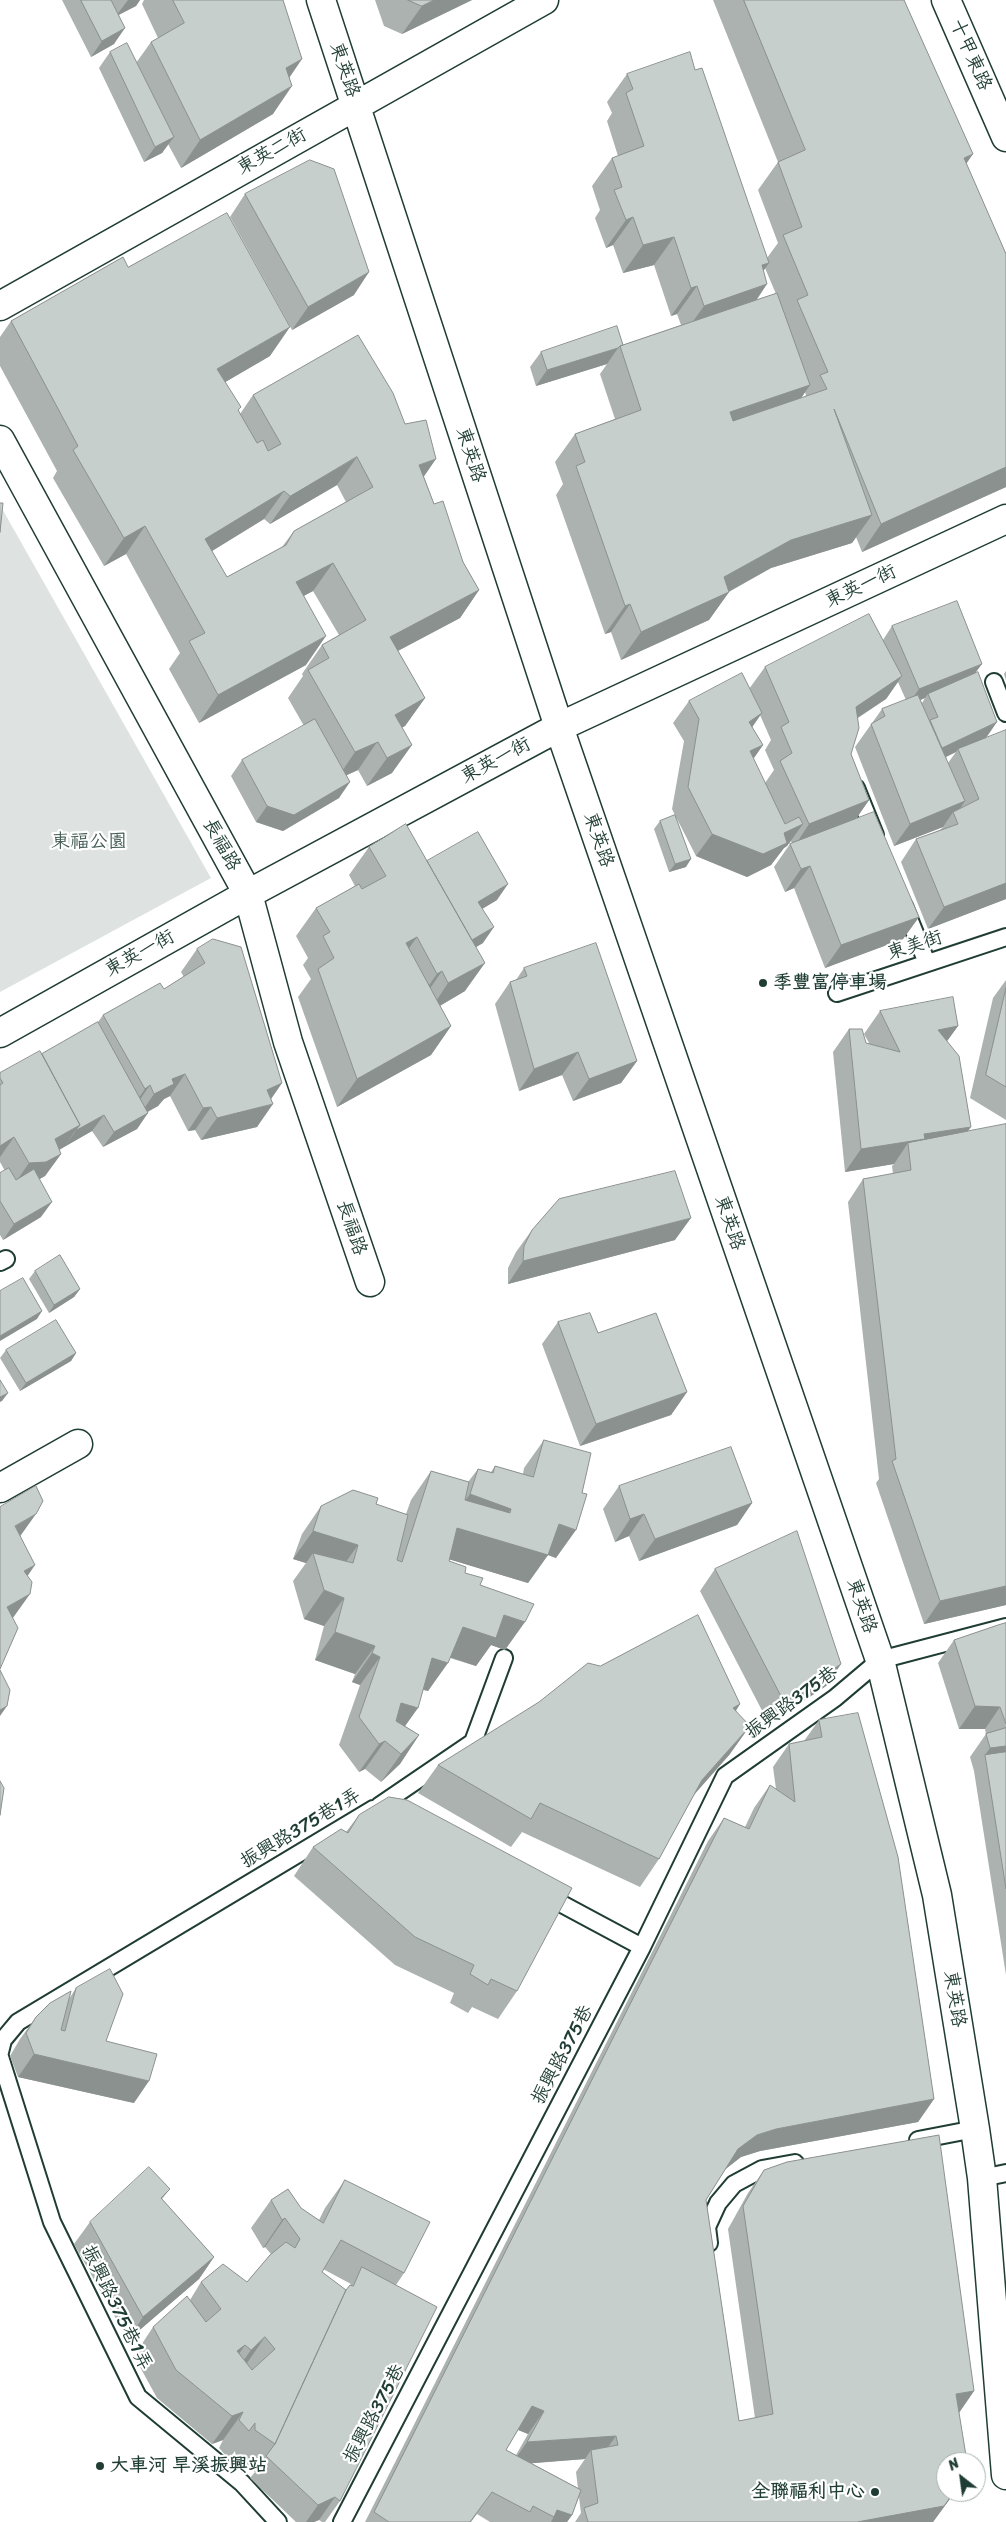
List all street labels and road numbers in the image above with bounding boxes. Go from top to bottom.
street label: 十甲東路 [944,16,996,94]
street label: 東英路 [324,39,364,101]
street label: 東英二街 [233,124,311,180]
street label: 東英路 [450,424,490,486]
street label: 東英一街 [822,561,900,613]
street label: 東英一街 [457,733,535,789]
street label: 東英路 [578,809,618,871]
street label: 長福路 [197,815,245,875]
street label: 東英一街 [101,926,179,982]
street label: 東美街 [884,926,946,966]
street label: 東英路 [709,1192,749,1254]
street label: 長福路 [331,1197,371,1259]
street label: 東英路 [841,1575,881,1637]
street label: 振興路375巷 [741,1662,843,1744]
street label: 振興路375巷1弄 [237,1784,365,1874]
street label: 東英路 [938,1969,970,2029]
street label: 振興路375巷 [527,2002,599,2108]
street label: 振興路375巷1弄 [76,2242,156,2374]
street label: 振興路375巷 [339,2361,411,2467]

